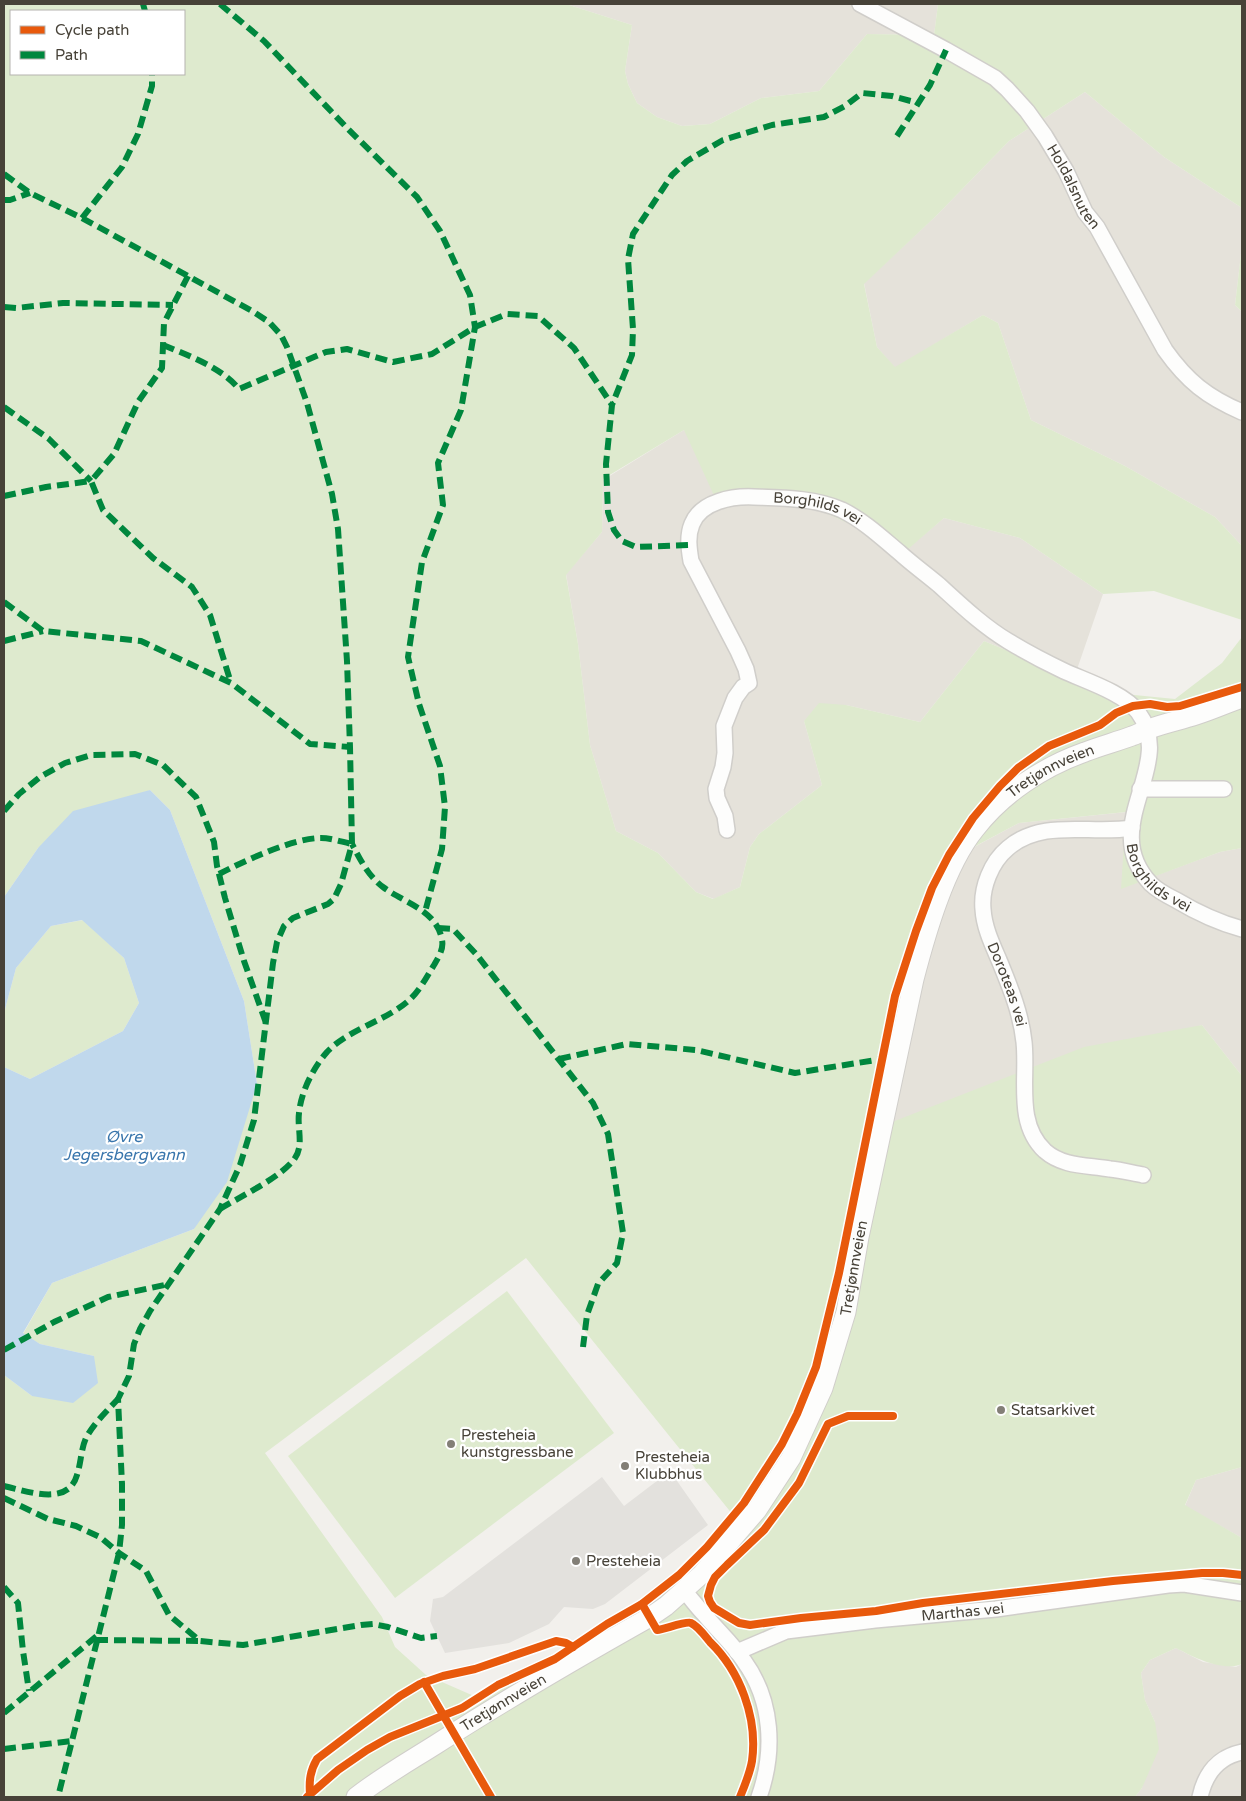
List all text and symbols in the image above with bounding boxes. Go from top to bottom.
legend [10,10,185,75]
text: Cycle path [55,21,129,39]
text: Path [55,46,88,64]
street label: Holdalsnuten [1043,141,1104,233]
street label: Borghilds vei [773,489,865,528]
street label: Tretjønnveien [1003,740,1097,802]
street label: Borghilds vei [1123,842,1194,916]
street label: Doroteas vei [983,940,1030,1028]
water label: Øvre Jegersbergvann [63,1127,186,1165]
street label: Tretjønnveien [836,1219,871,1317]
place label: Statsarkivet [1011,1401,1095,1419]
marker: Statsarkivet [995,1404,1007,1416]
place label: Presteheia kunstgressbane [461,1426,574,1461]
marker: Presteheia kunstgressbane [445,1438,457,1450]
place label: Presteheia Klubbhus [635,1448,710,1483]
marker: Presteheia Klubbhus [619,1460,631,1472]
place label: Presteheia [586,1552,661,1570]
marker: Presteheia [570,1555,582,1567]
street label: Marthas vei [920,1599,1005,1625]
street label: Tretjønnveien [457,1670,549,1736]

